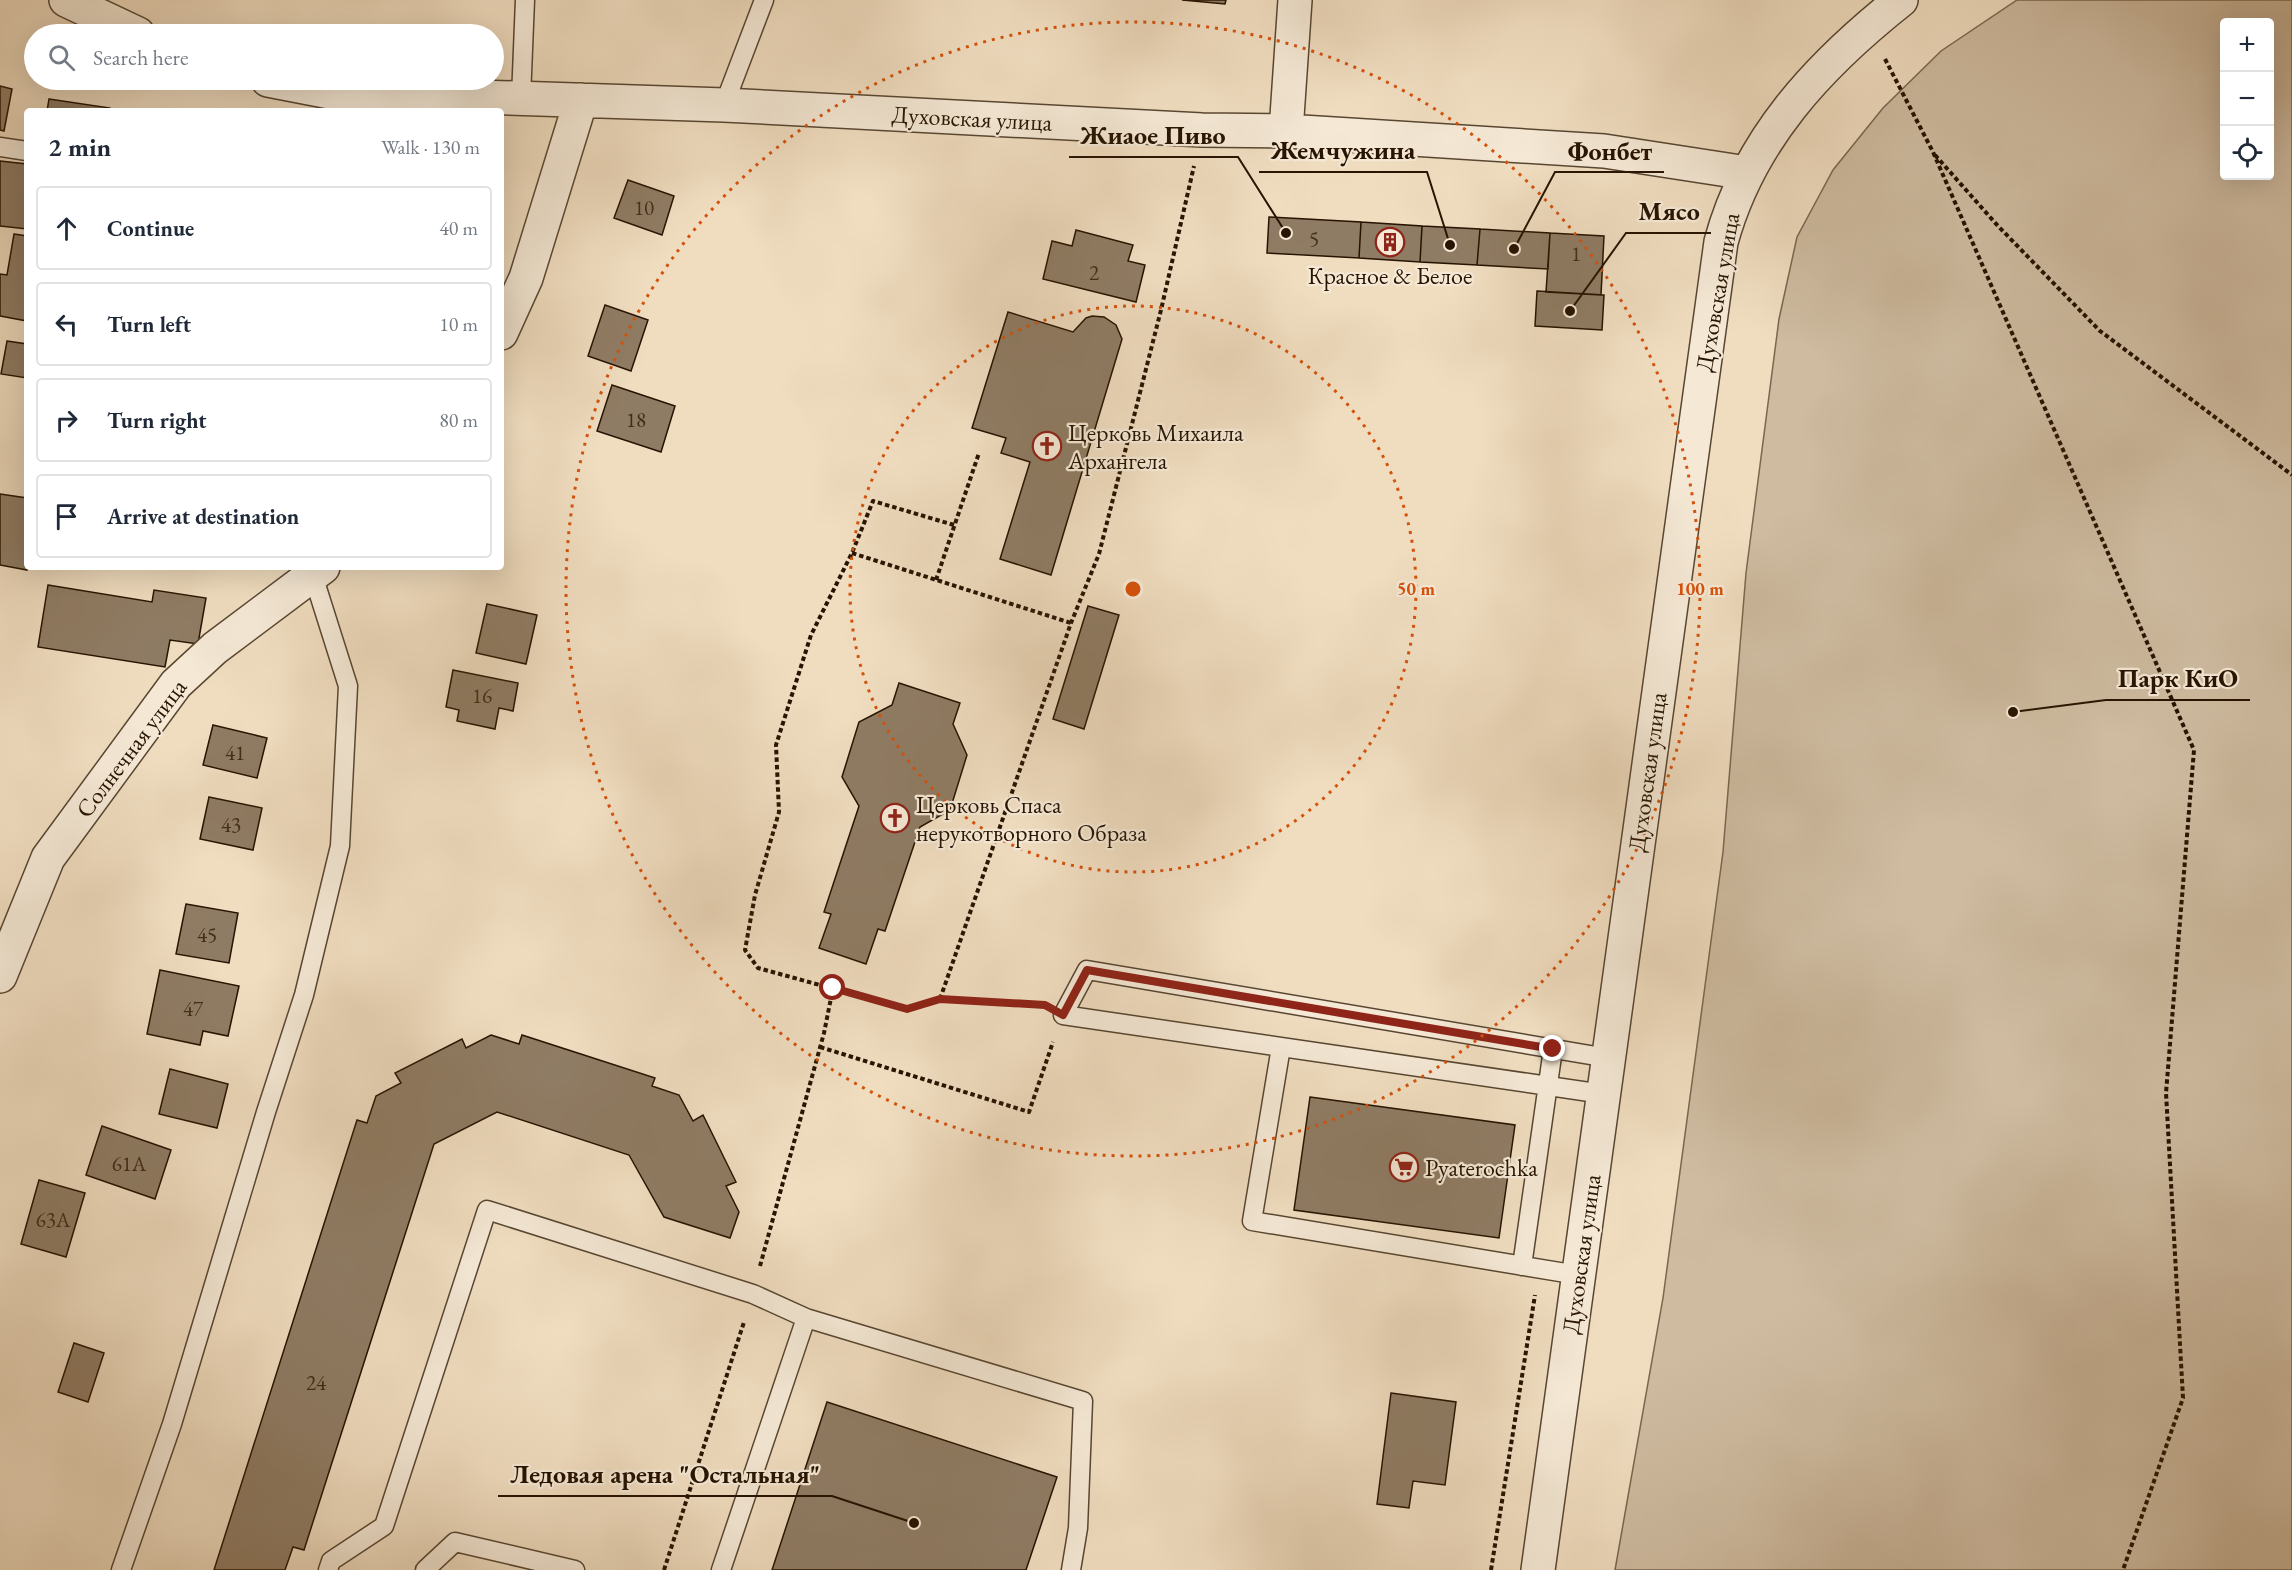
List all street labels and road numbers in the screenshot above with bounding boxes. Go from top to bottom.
street label: Духовская улица [891,98,1054,138]
street label: Духовская улица [1688,210,1746,374]
street label: Солнечная улица [69,672,194,824]
street label: Духовская улица [1620,690,1674,854]
street label: Духовская улица [1554,1172,1608,1336]

